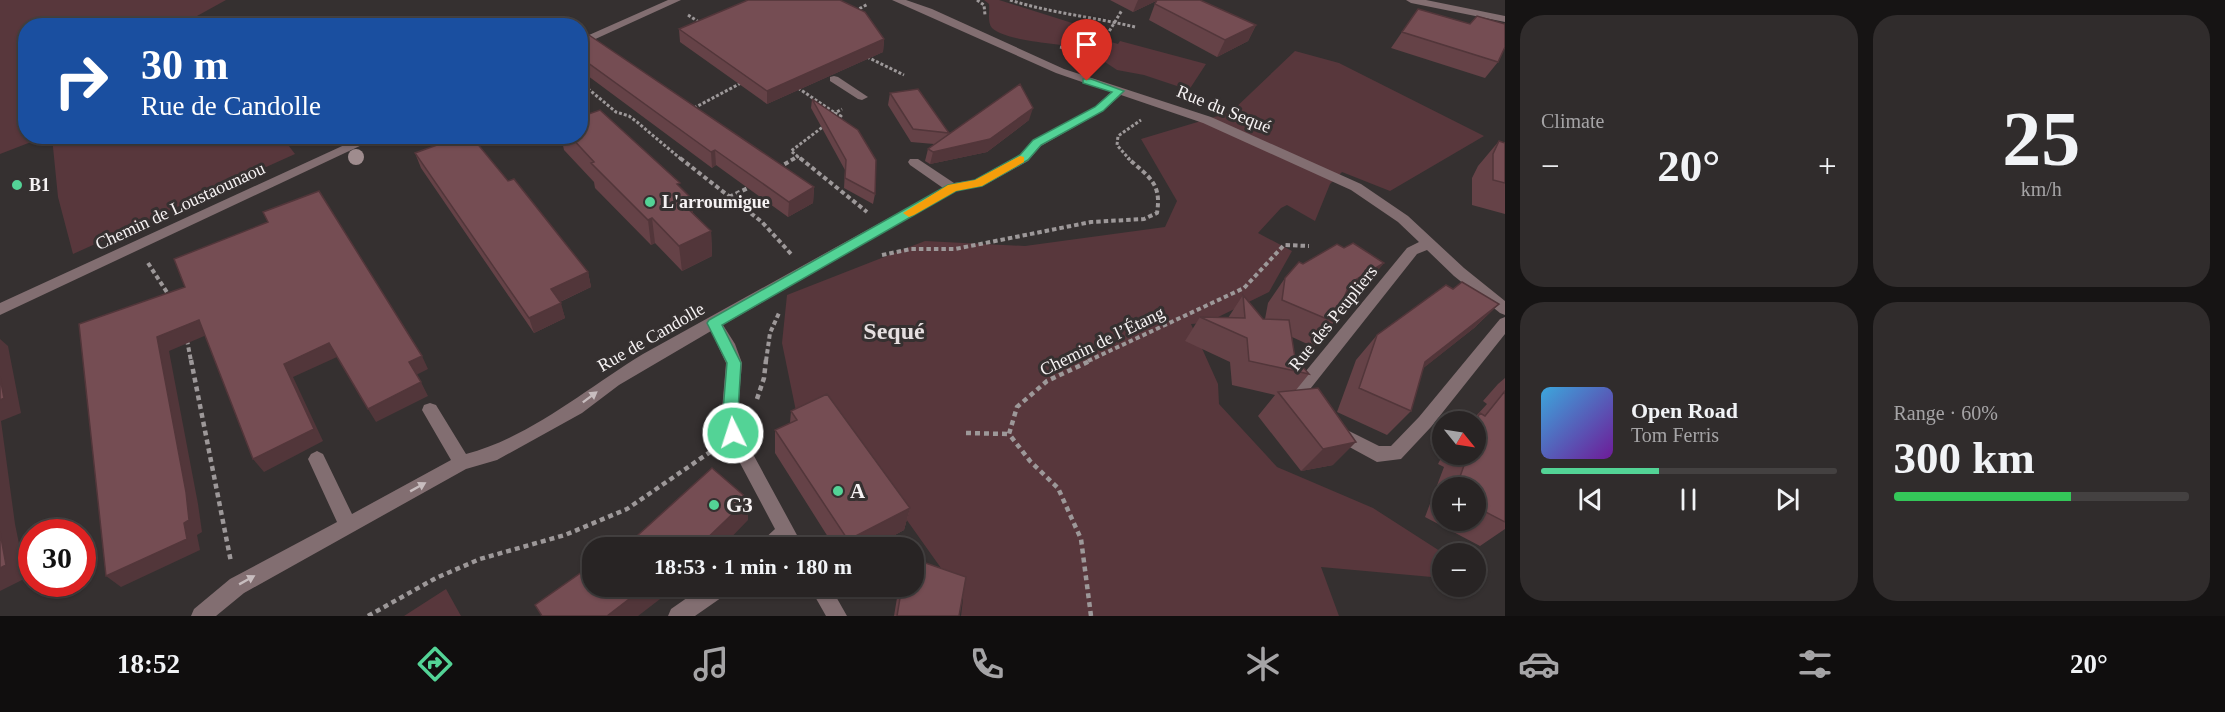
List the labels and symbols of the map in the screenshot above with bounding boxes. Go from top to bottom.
pin [1061,19,1112,81]
street label: Rue du Sequé [1174,81,1274,137]
street label: Chemin de Loustaounaou [92,158,268,254]
place label: B1 [29,175,50,195]
marker: B1 [10,178,24,192]
place label: L'arroumigue [662,192,770,212]
marker: L'arroumigue [643,195,657,209]
street label: Rue des Peupliers [1285,262,1381,374]
street label: Rue de Candolle [594,298,708,376]
street label: Chemin de l’Étang [1036,301,1167,380]
district label: Sequé [863,318,925,344]
one-way arrow [583,391,598,403]
position arrow [701,401,765,465]
north arrow [1432,411,1486,465]
place label: A [850,479,866,503]
one-way arrow [410,482,427,492]
marker: A [831,484,845,498]
place label: G3 [726,493,753,517]
marker: G3 [707,498,721,512]
speed limit sign: 30 [18,519,96,597]
one-way arrow [239,576,256,586]

